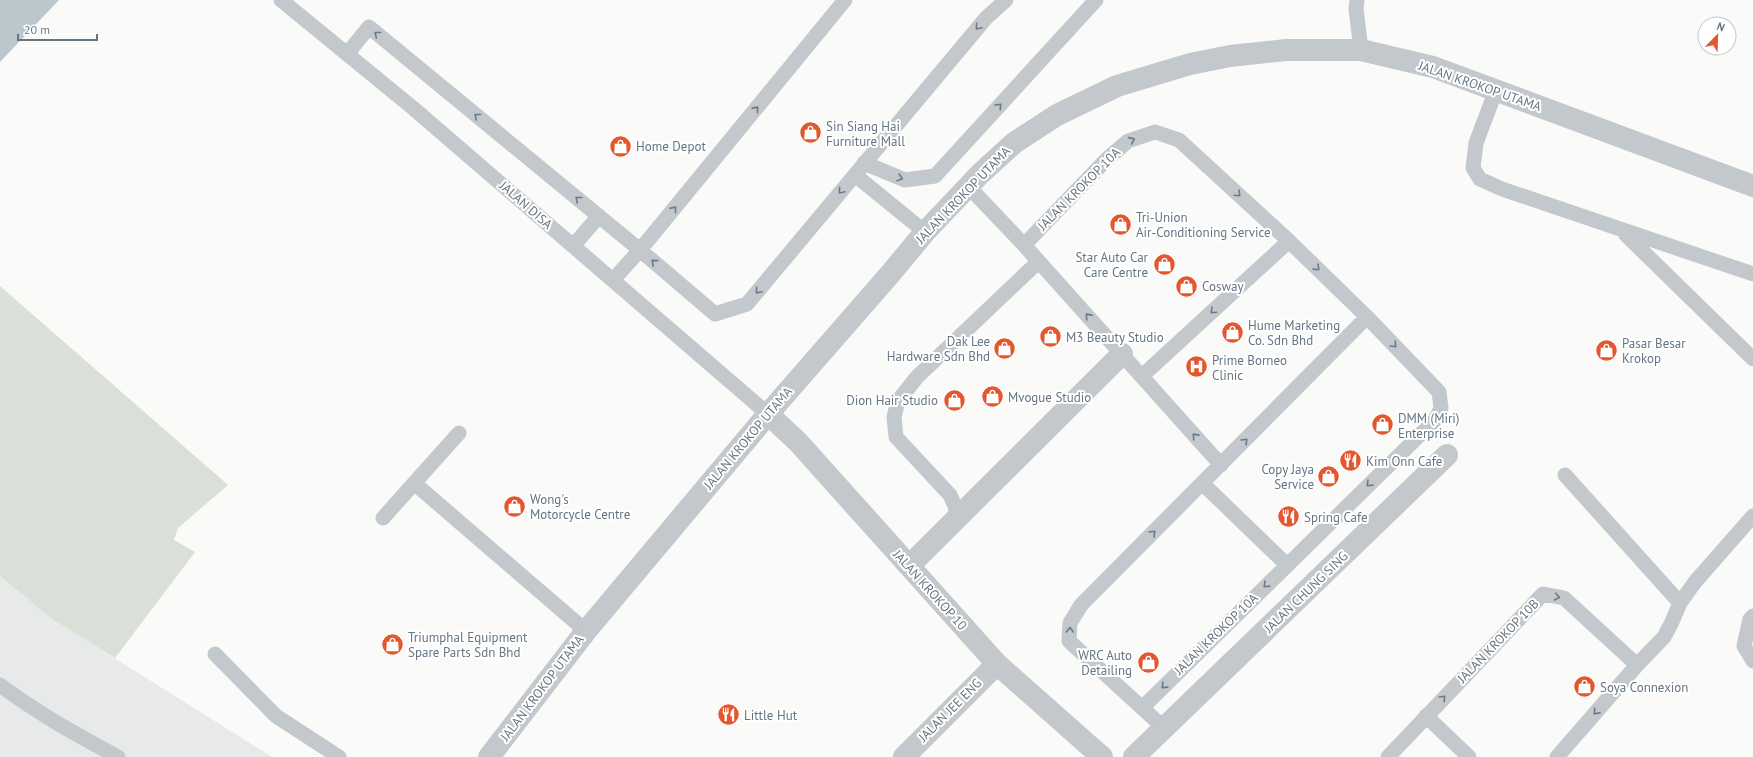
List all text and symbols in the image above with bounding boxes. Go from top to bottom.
scale bar [18,16,97,42]
north arrow [1697,16,1737,56]
text: N [1715,19,1727,35]
text: 20 m [24,22,50,37]
one-way arrow [976,23,983,30]
one-way arrow [374,31,382,38]
street label: JALAN KROKOP UTAMA [1415,57,1544,115]
one-way arrow [994,103,1001,110]
one-way arrow [751,106,758,113]
one-way arrow [475,114,482,121]
place label: Sin Siang Hai Furniture Mall [826,118,905,150]
shop icon: Sin Siang Hai Furniture Mall [798,120,824,146]
shop icon: Home Depot [607,133,633,159]
one-way arrow [1128,137,1135,145]
place label: Home Depot [636,138,706,155]
street label: JALAN KROKOP UTAMA [911,143,1014,248]
street label: JALAN KROKOP 10A [1033,144,1124,235]
one-way arrow [897,173,904,182]
street label: JALAN DISA [495,177,556,233]
one-way arrow [839,187,846,194]
one-way arrow [1233,189,1241,197]
one-way arrow [575,196,582,203]
one-way arrow [669,207,676,214]
place label: Tri-Union Air-Conditioning Service [1136,209,1271,241]
shop icon: Tri-Union Air-Conditioning Service [1108,211,1134,237]
place label: Star Auto Car Care Centre [1075,249,1149,281]
shop icon: Star Auto Car Care Centre [1151,251,1177,277]
one-way arrow [651,260,659,267]
one-way arrow [1312,263,1320,271]
shop icon: Cosway [1174,273,1200,299]
place label: Cosway [1202,278,1243,295]
one-way arrow [755,287,762,294]
one-way arrow [1210,306,1218,313]
one-way arrow [1085,313,1092,321]
place label: Hume Marketing Co. Sdn Bhd [1248,317,1340,349]
shop icon: Hume Marketing Co. Sdn Bhd [1219,319,1245,345]
shop icon: M3 Beauty Studio [1038,324,1064,350]
place label: M3 Beauty Studio [1066,329,1164,346]
place label: Dak Lee Hardware Sdn Bhd [887,333,990,365]
shop icon: Dak Lee Hardware Sdn Bhd [992,335,1018,361]
place label: Pasar Besar Krokop [1622,335,1686,367]
shop icon: Pasar Besar Krokop [1593,337,1619,363]
one-way arrow [1390,340,1397,348]
place label: Prime Borneo Clinic [1212,352,1287,384]
hospital icon: Prime Borneo Clinic [1184,354,1210,380]
street label: JALAN KROKOP UTAMA [699,383,796,494]
shop icon: Mvogue Studio [979,384,1005,410]
shop icon: Dion Hair Studio [941,387,967,413]
place label: Mvogue Studio [1008,389,1091,406]
place label: Dion Hair Studio [846,392,938,409]
place label: DMM (Miri) Enterprise [1398,410,1460,442]
shop icon: DMM (Miri) Enterprise [1370,412,1396,438]
one-way arrow [1192,433,1199,441]
one-way arrow [1240,438,1248,446]
restaurant icon: Kim Onn Cafe [1337,448,1363,474]
place label: Kim Onn Cafe [1366,453,1442,470]
place label: Copy Jaya Service [1261,461,1314,493]
shop icon: Copy Jaya Service [1316,463,1342,489]
one-way arrow [1366,479,1374,487]
place label: Wong's Motorcycle Centre [530,491,630,523]
shop icon: Wong's Motorcycle Centre [502,493,528,519]
restaurant icon: Spring Cafe [1275,504,1301,530]
place label: Spring Cafe [1304,509,1368,526]
one-way arrow [1148,530,1156,538]
street label: JALAN KROKOP 10 [889,545,971,634]
street label: JALAN CHUNG SING [1260,548,1352,637]
one-way arrow [1263,580,1271,588]
street label: JALAN KROKOP 10A [1170,589,1262,679]
one-way arrow [1553,592,1560,600]
street label: JALAN KROKOP 10B [1453,595,1542,687]
one-way arrow [1066,627,1074,633]
place label: Triumphal Equipment Spare Parts Sdn Bhd [408,629,528,661]
shop icon: Triumphal Equipment Spare Parts Sdn Bhd [380,631,406,657]
street label: JALAN KROKOP UTAMA [496,631,588,745]
place label: WRC Auto Detailing [1078,647,1132,679]
shop icon: WRC Auto Detailing [1135,649,1161,675]
shop icon: Soya Connexion [1571,674,1597,700]
street label: JALAN JEE ENG [914,675,985,746]
place label: Soya Connexion [1600,679,1688,696]
one-way arrow [1161,681,1169,689]
one-way arrow [1438,695,1446,703]
restaurant icon: Little Hut [716,702,742,728]
place label: Little Hut [744,707,798,724]
one-way arrow [1594,707,1601,714]

